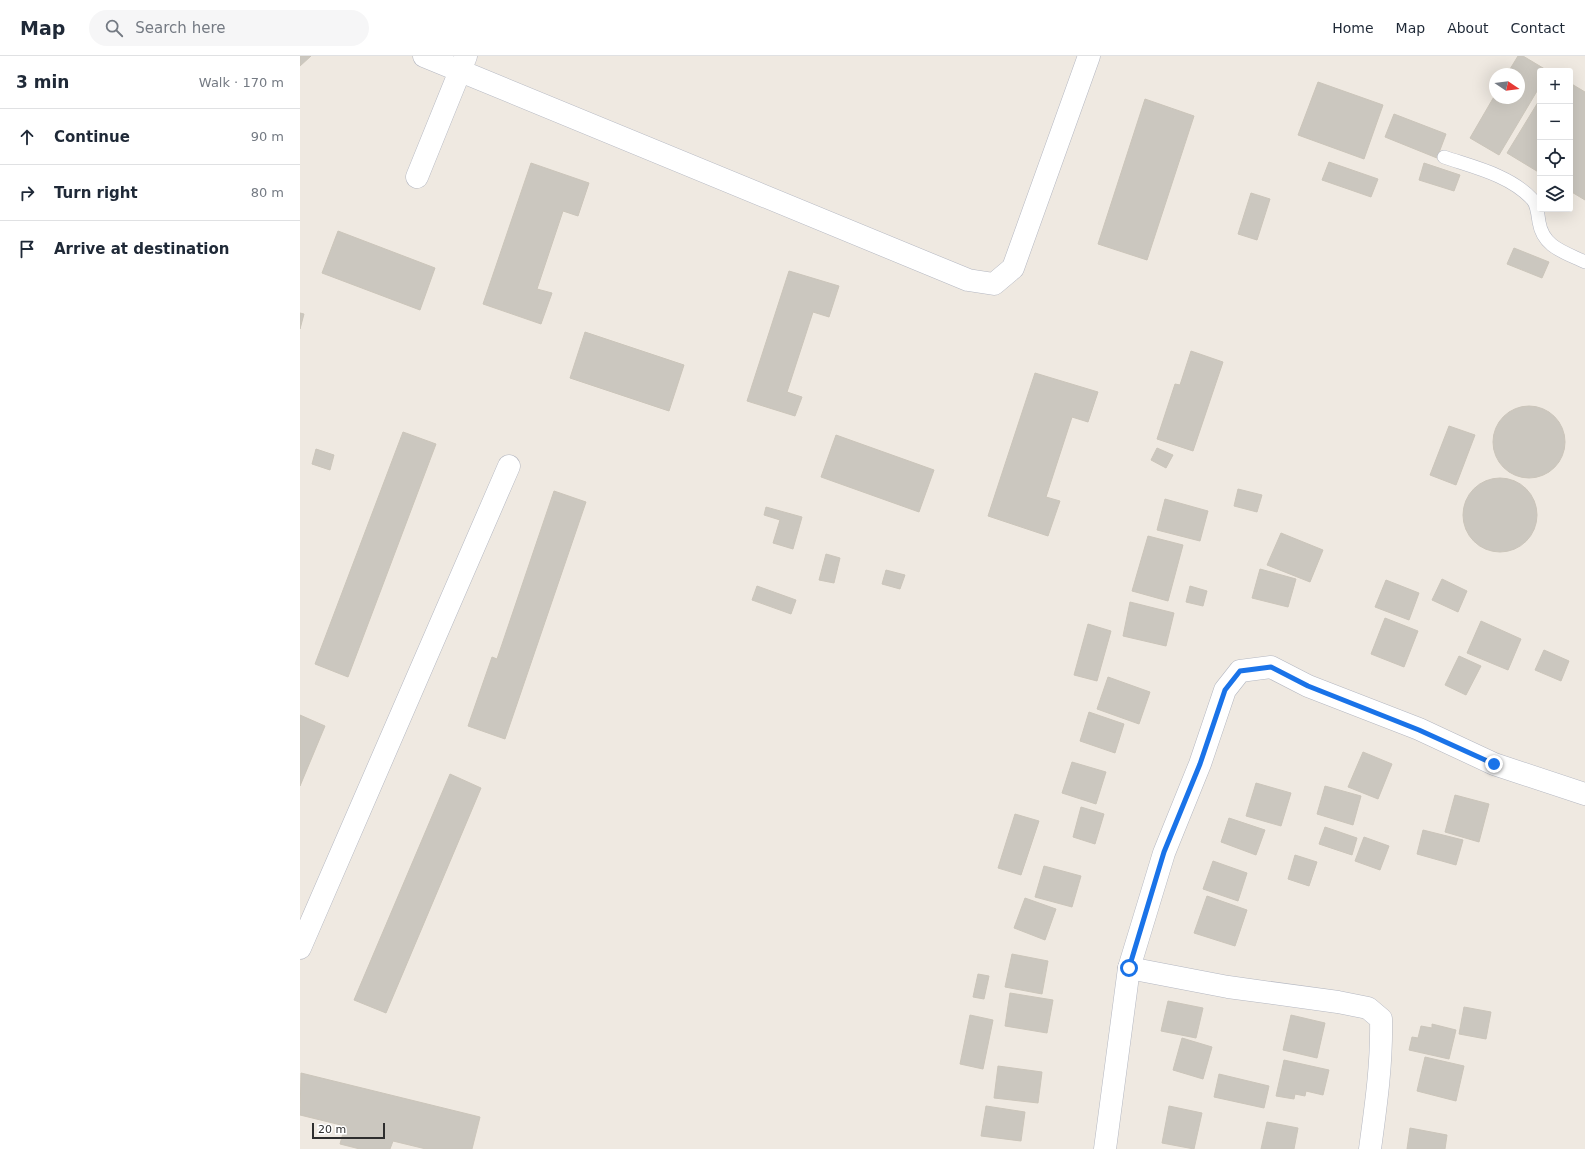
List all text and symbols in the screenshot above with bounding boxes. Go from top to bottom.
search box [89,10,369,46]
text: Map [20,17,65,39]
icon: search [103,17,125,39]
text: Search here [135,19,225,37]
text: Home [1332,20,1374,36]
text: Map [1396,20,1425,36]
text: About [1447,20,1489,36]
text: Contact [1511,20,1565,36]
north arrow [1489,68,1525,104]
map controls [1537,68,1573,212]
button: + [1537,68,1573,104]
text: 3 min [16,72,69,92]
text: Walk · 170 m [199,75,284,90]
button: − [1537,104,1573,140]
icon: ahead [16,126,38,148]
text: Continue [54,128,130,146]
text: 90 m [251,129,284,144]
button: locate [1537,140,1573,176]
button: layers [1537,176,1573,212]
icon: right [16,182,38,204]
text: Turn right [54,184,138,202]
text: 80 m [251,185,284,200]
icon: arrive [16,238,38,260]
text: Arrive at destination [54,240,229,258]
route end [1485,755,1503,773]
route start [1120,959,1138,977]
scale bar [312,1121,385,1140]
text: 20 m [318,1123,346,1136]

